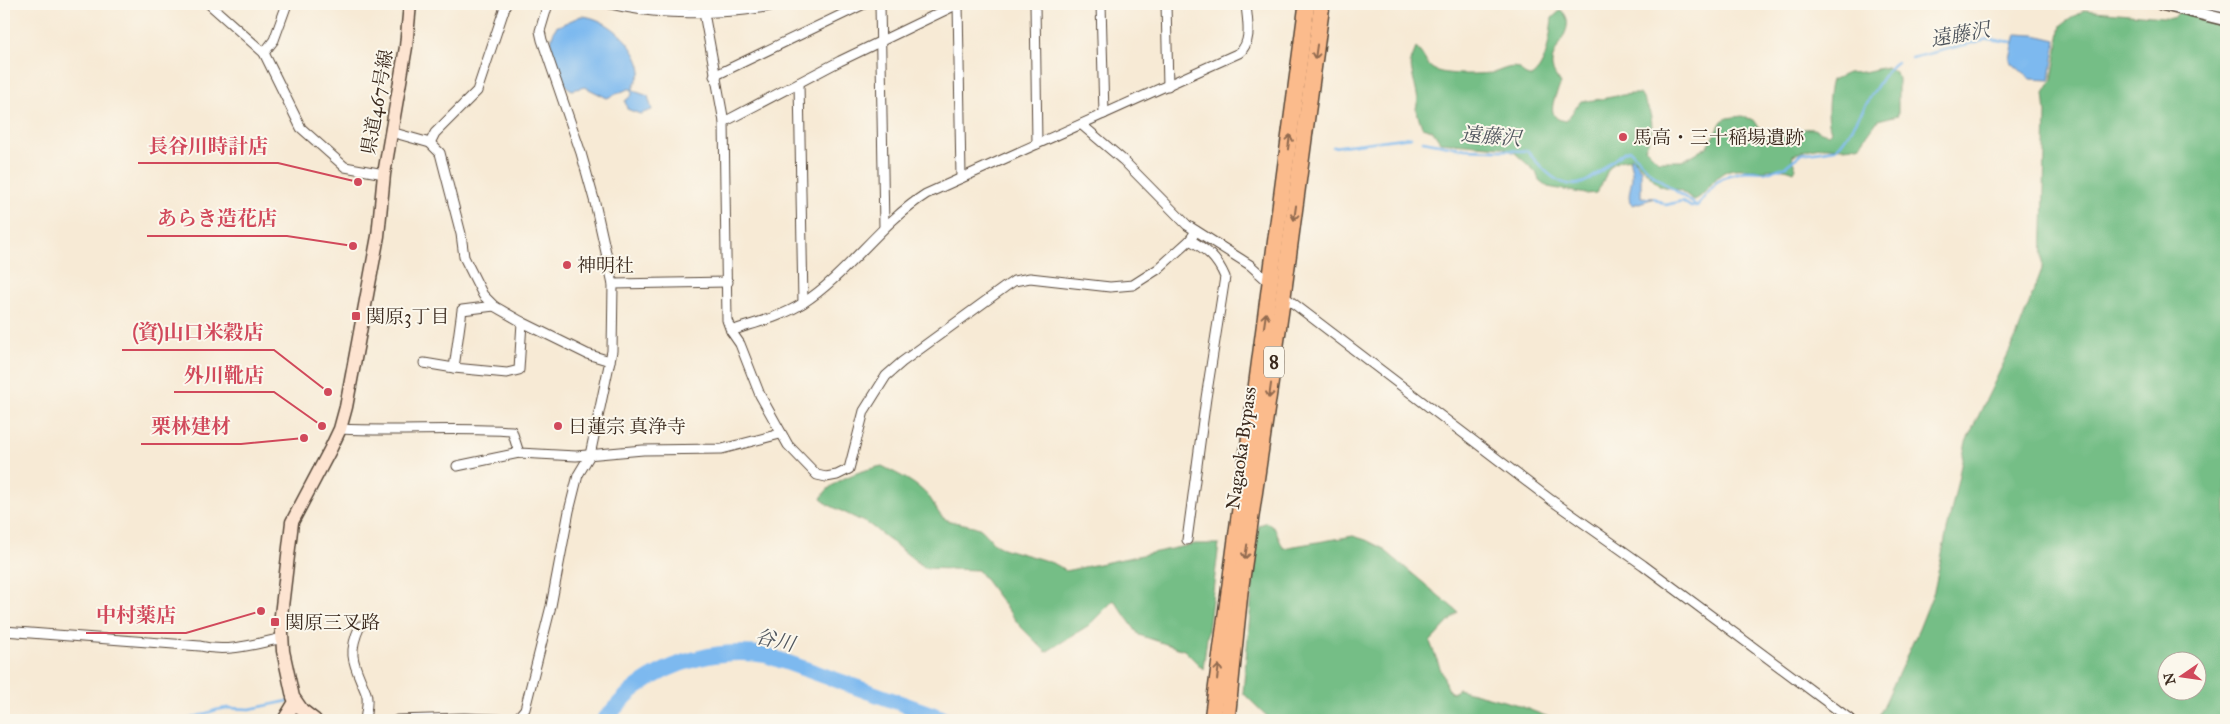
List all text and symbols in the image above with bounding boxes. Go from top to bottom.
water label: 遠藤沢 [1928,16,1995,51]
one-way arrow [1311,44,1321,60]
street label: 県道467号線 [356,48,398,156]
water label: 遠藤沢 [1460,121,1525,151]
place label: 馬高・三十稲場遺跡 [1633,126,1804,149]
callout: 長谷川時計店 [138,128,278,163]
marker: 馬高・三十稲場遺跡 [1617,131,1629,143]
text: 長谷川時計店 [148,134,268,158]
one-way arrow [1284,134,1294,150]
callout: あらき造花店 [147,201,287,236]
one-way arrow [1289,205,1299,221]
text: あらき造花店 [157,206,277,230]
place label: 神明社 [577,254,634,277]
marker: 神明社 [561,259,573,271]
place label: 関原3丁目 [366,305,450,328]
marker: 関原3丁目 [350,310,362,322]
one-way arrow [1260,312,1270,328]
callout: (資)山口米穀店 [122,315,274,350]
text: (資)山口米穀店 [132,320,264,345]
road number: 8 [1264,347,1284,378]
callout: 外川靴店 [174,357,274,392]
text: 外川靴店 [184,363,264,387]
one-way arrow [1264,383,1274,399]
street label: Nagaoka Bypass [1221,385,1262,511]
callout: 栗林建材 [141,409,241,444]
text: 栗林建材 [151,414,231,438]
place label: 日蓮宗 真浄寺 [568,415,686,438]
marker: 日蓮宗 真浄寺 [552,420,564,432]
one-way arrow [1241,544,1251,560]
callout: 中村薬店 [86,598,186,633]
text: 中村薬店 [96,603,176,627]
place label: 関原三叉路 [285,611,380,634]
marker: 関原三叉路 [269,616,281,628]
water label: 谷川 [753,624,799,657]
north arrow [2158,652,2208,702]
one-way arrow [1213,664,1223,680]
text: N [2160,671,2179,687]

